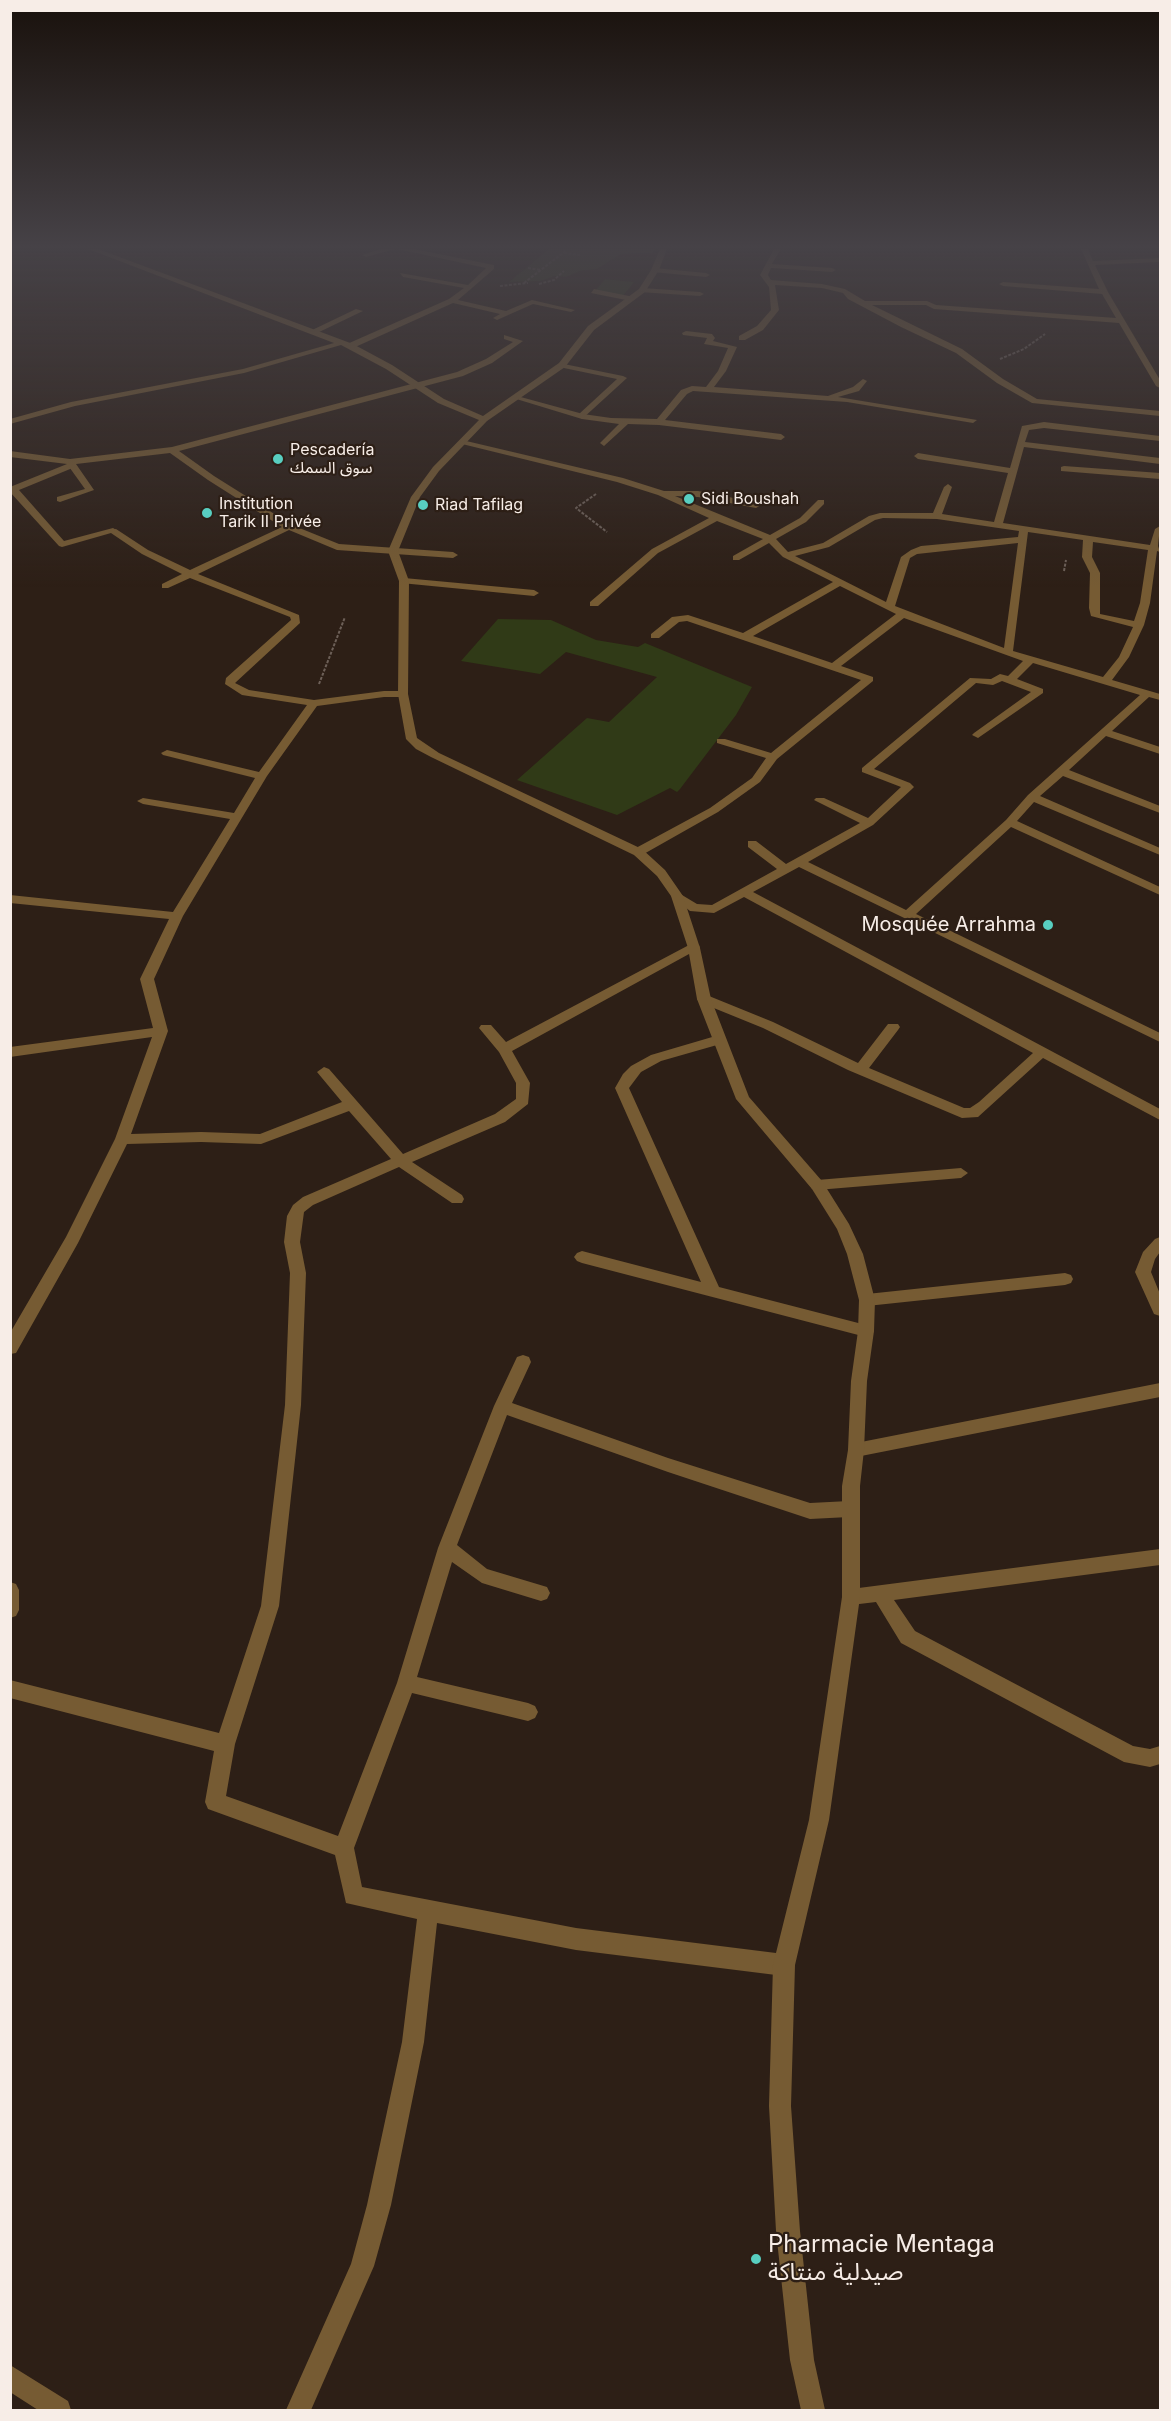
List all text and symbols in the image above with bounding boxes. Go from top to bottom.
place label: Pescadería سوق السمك [290,440,374,478]
marker: Pescadería سوق السمك [271,452,285,466]
place label: Sidi Boushah [701,489,799,509]
marker: Sidi Boushah [682,492,696,506]
place label: Institution Tarik II Privée [219,494,321,532]
place label: Riad Tafilag [435,495,523,515]
marker: Riad Tafilag [416,498,430,512]
marker: Institution Tarik II Privée [200,506,214,520]
place label: Mosquée Arrahma [861,913,1036,937]
marker: Mosquée Arrahma [1041,918,1055,932]
place label: Pharmacie Mentaga صيدلية منتاكة [768,2231,995,2287]
marker: Pharmacie Mentaga صيدلية منتاكة [749,2252,763,2266]

